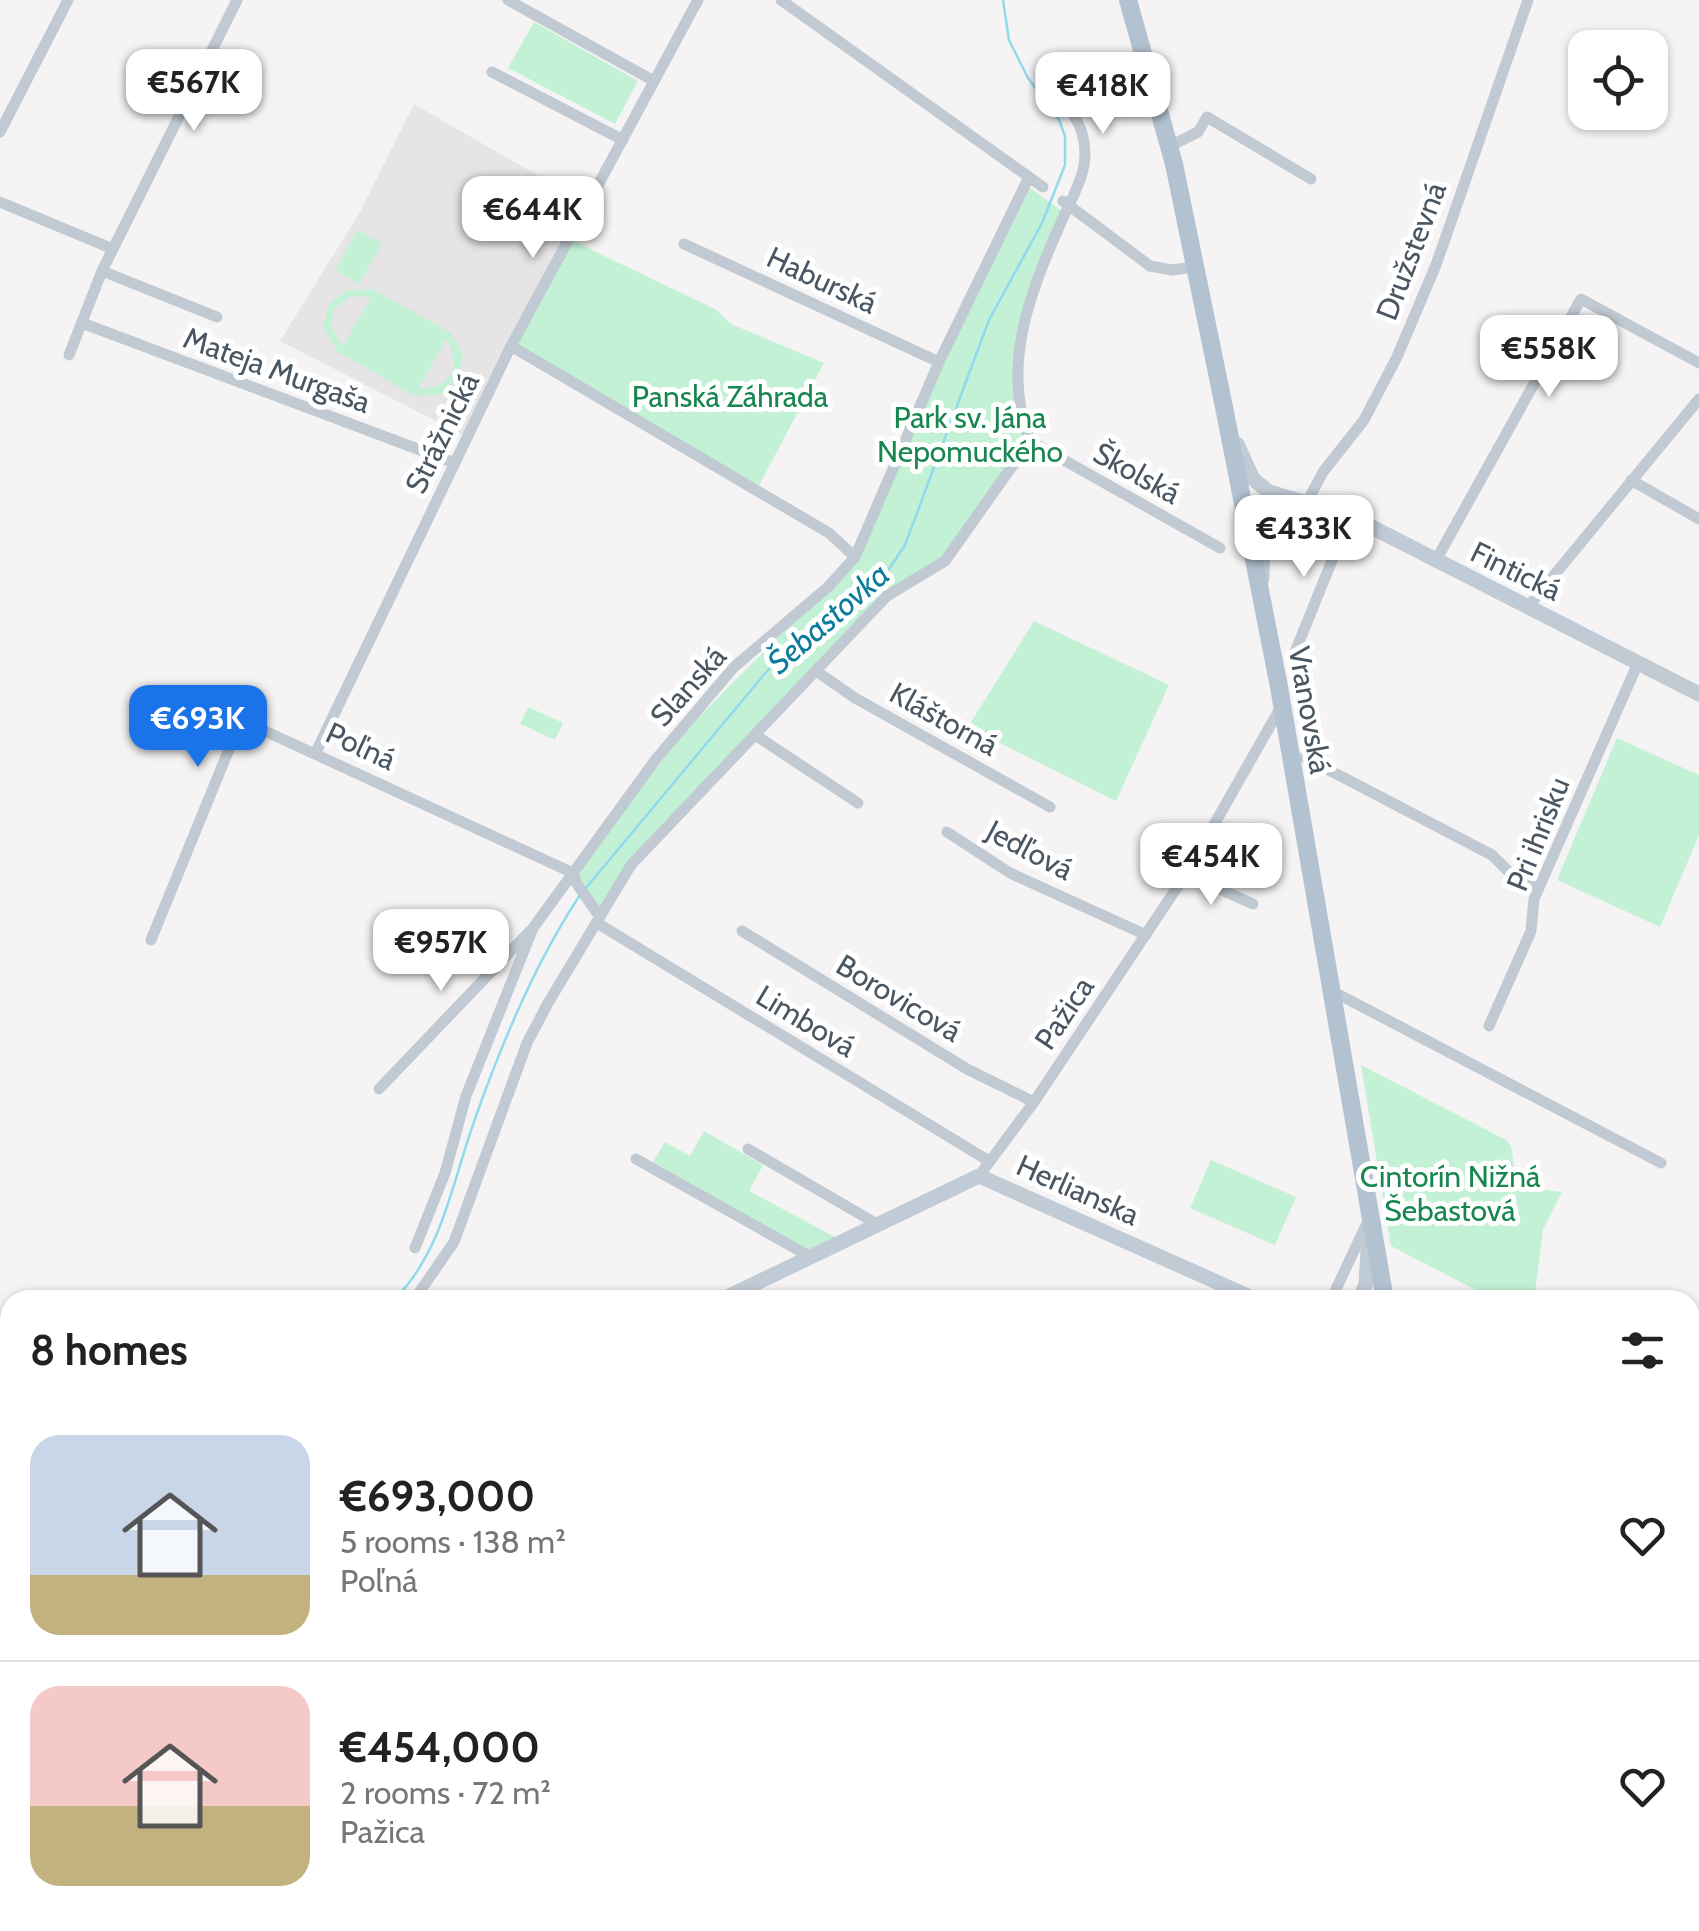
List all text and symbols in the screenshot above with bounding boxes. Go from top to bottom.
map controls [1568,30,1668,130]
button: locate [1568,30,1668,130]
pin: €567K [124,49,264,134]
pin: €418K [1033,52,1173,137]
text: €567K [148,62,240,101]
text: €418K [1057,65,1149,104]
pin: €644K [463,176,603,261]
street label: Družstevná [1368,176,1454,325]
text: €644K [484,189,582,228]
street label: Haburská [761,238,883,322]
pin: €558K [1479,315,1619,400]
street label: Mateja Murgaša [178,319,376,421]
text: €558K [1502,328,1596,367]
street label: Strážnická [397,366,487,499]
park label: Panská Záhrada [632,378,829,415]
park label: Park sv. Jána Nepomuckého [877,399,1063,470]
street label: Školská [1087,434,1188,512]
pin: €433K [1234,495,1374,580]
text: €433K [1257,508,1351,547]
street label: Fintická [1465,533,1568,609]
water label: Šebastovka [759,554,897,682]
street label: Slanská [642,638,734,734]
street label: Vranovská [1281,643,1339,777]
street label: Kláštorná [883,674,1005,764]
pin: €693K [128,685,268,770]
text: €693K [151,698,245,737]
street label: Poľná [320,714,402,778]
street label: Pri ihrisku [1498,772,1578,896]
street label: Jedľová [979,811,1080,888]
pin: €454K [1141,823,1281,908]
text: €454K [1162,836,1260,875]
pin: €957K [371,909,511,994]
text: €957K [395,922,487,961]
street label: Borovicová [830,946,969,1050]
street label: Pažica [1026,969,1102,1056]
street label: Limbová [750,977,863,1065]
street label: Herlianska [1011,1147,1146,1234]
park label: Cintorín Nižná Šebastová [1360,1158,1541,1229]
icon: filters [1615,1323,1670,1378]
text: 8 homes [30,1324,188,1376]
text: €693,000 [340,1470,535,1522]
icon: home [110,1475,230,1595]
icon: heart [1615,1508,1670,1563]
text: 5 rooms · 138 m² [340,1522,566,1561]
text: Poľná [340,1561,418,1600]
text: €454,000 [340,1721,540,1773]
icon: home [110,1726,230,1846]
icon: heart [1615,1759,1670,1814]
text: 2 rooms · 72 m² [340,1773,551,1812]
text: Pažica [340,1812,425,1851]

